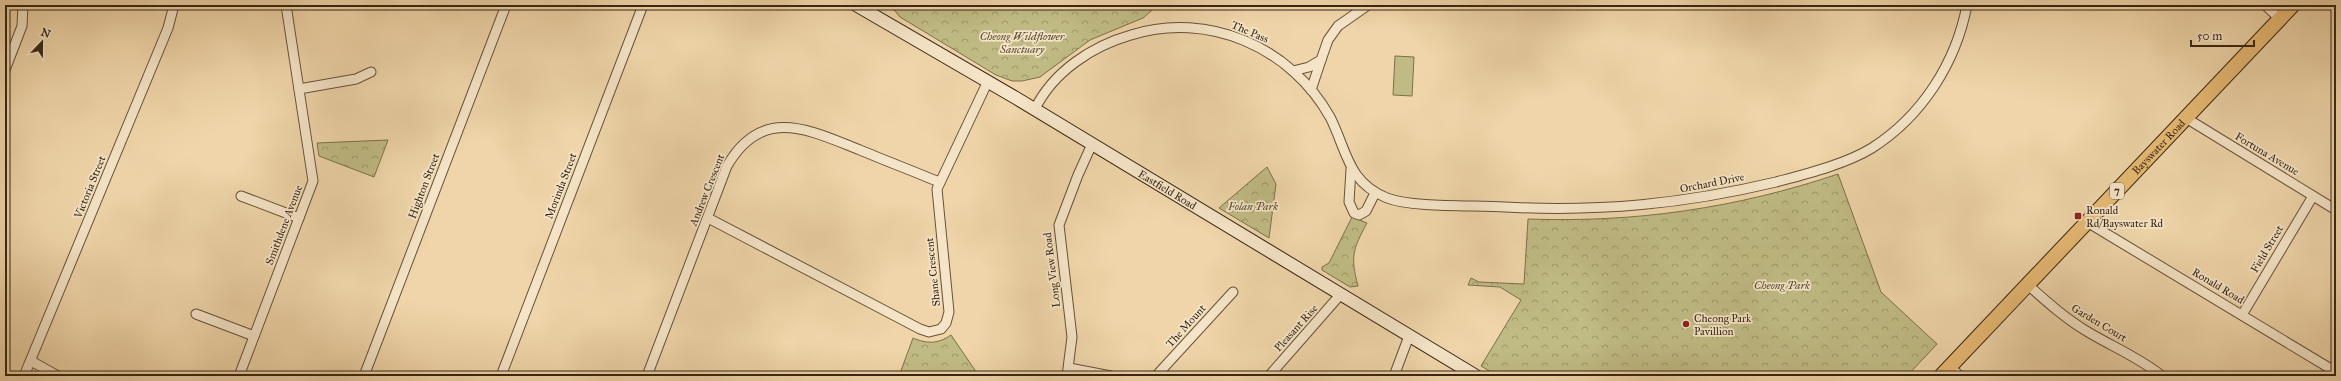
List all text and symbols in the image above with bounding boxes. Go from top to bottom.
street label: The Pass [1229,18,1271,46]
north arrow [22,22,62,62]
scale bar [2191,22,2254,48]
text: N [39,25,53,41]
text: 50 m [2197,29,2222,43]
park label: Cheong Wildflower Sanctuary [980,30,1066,56]
street label: Bayswater Road [2129,116,2188,177]
street label: Fortuna Avenue [2233,130,2302,178]
street label: Highton Street [406,151,442,220]
street label: Morinda Street [542,151,580,221]
street label: Andrew Crescent [686,152,727,229]
street label: Victoria Street [71,154,108,221]
street label: Eastfield Road [1136,167,1199,212]
street label: Orchard Drive [1679,170,1746,196]
street label: Smithdene Avenue [263,183,305,267]
road number: 7 [2110,183,2124,199]
park label: Folan Park [1227,200,1278,213]
place label: Ronald Rd/Bayswater Rd [2086,204,2164,230]
marker: Ronald Rd/Bayswater Rd [2073,211,2083,221]
street label: Field Street [2248,223,2286,275]
street label: Long View Road [1041,231,1063,308]
street label: Shane Crescent [923,237,943,307]
street label: Ronald Road [2190,265,2247,307]
park label: Cheong Park [1754,279,1810,292]
street label: Garden Court [2069,301,2129,345]
street label: The Mount [1163,302,1209,350]
street label: Pleasant Rise [1272,302,1321,354]
place label: Cheong Park Pavillion [1694,312,1752,338]
marker: Cheong Park Pavillion [1681,319,1691,329]

